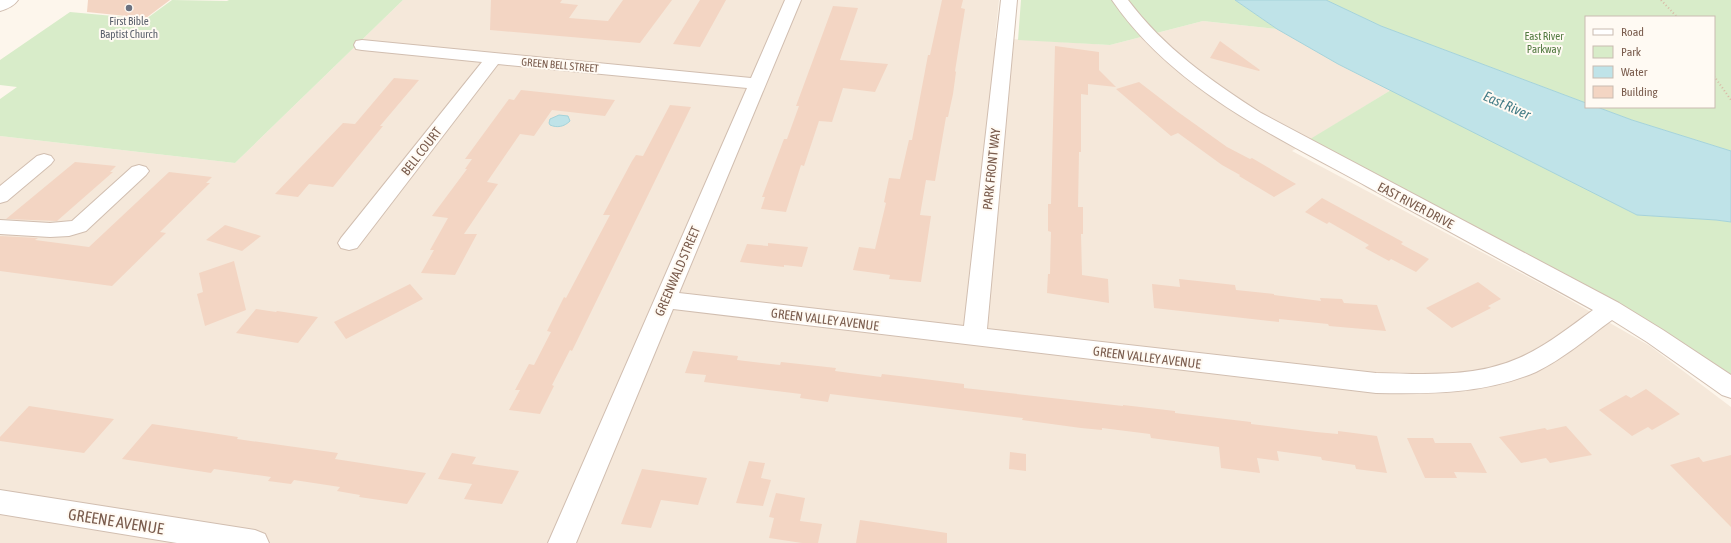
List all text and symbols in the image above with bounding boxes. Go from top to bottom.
marker: First Bible Baptist Church [124,3,134,13]
place label: First Bible Baptist Church [100,15,158,40]
legend [1585,16,1715,108]
text: Road [1621,25,1644,39]
park label: East River Parkway [1524,30,1564,55]
text: Park [1621,45,1642,59]
street label: GREEN BELL STREET [521,56,599,74]
text: Water [1621,65,1648,79]
text: Building [1621,85,1659,99]
water label: East River [1481,88,1534,123]
street label: BELL COURT [398,124,445,178]
street label: PARK FRONT WAY [980,127,1003,211]
street label: EAST RIVER DRIVE [1375,179,1457,232]
street label: GREENWALD STREET [652,224,703,318]
street label: GREEN VALLEY AVENUE [770,305,880,334]
street label: GREEN VALLEY AVENUE [1092,343,1202,372]
street label: GREENE AVENUE [67,505,165,537]

